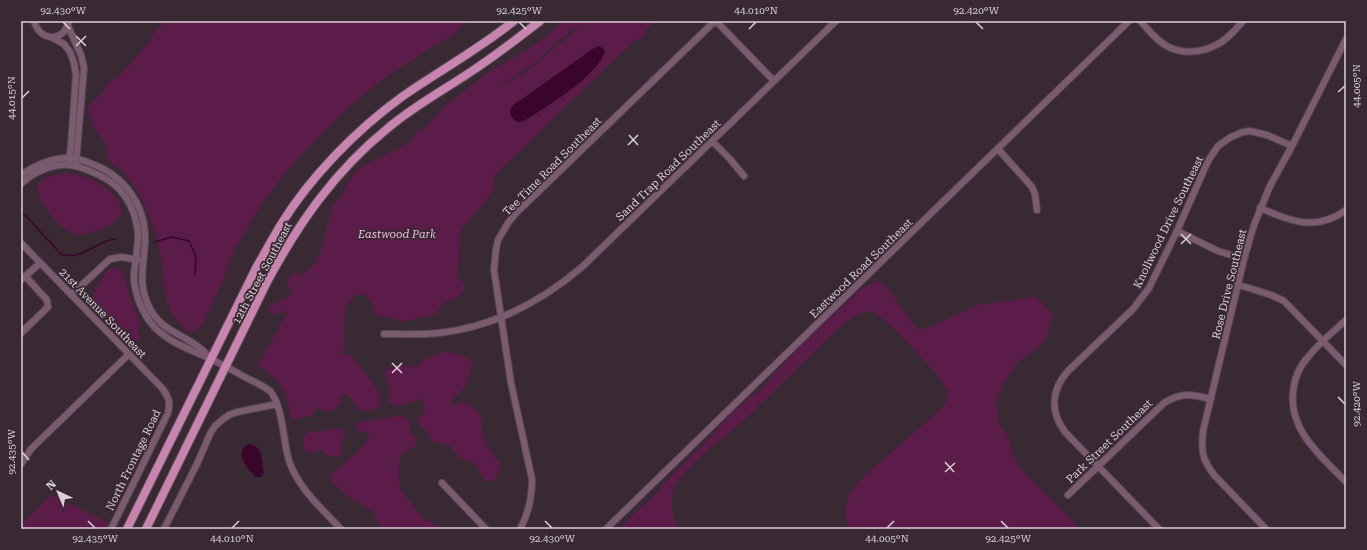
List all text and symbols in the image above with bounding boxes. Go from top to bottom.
text: 92.430°W [40,5,87,16]
text: 92.425°W [496,5,543,16]
text: 44.010°N [734,5,778,16]
text: 92.420°W [953,5,1000,16]
text: 44.005°N [1351,64,1362,108]
text: 44.015°N [6,76,17,120]
street label: Tee Time Road Southeast [500,114,604,218]
street label: Sand Trap Road Southeast [613,117,723,224]
street label: Knollwood Drive Southeast [1131,154,1206,290]
street label: Eastwood Road Southeast [807,216,915,321]
street label: 12th Street Southeast [230,220,295,327]
park label: Eastwood Park [357,228,436,241]
street label: Rose Drive Southeast [1210,228,1249,340]
street label: 21st Avenue Southeast [56,266,149,361]
text: 92.420°W [1351,380,1362,427]
street label: Park Street Southeast [1064,397,1155,486]
street label: North Frontage Road [103,408,164,513]
text: 92.435°W [6,428,17,475]
north arrow [38,472,78,512]
text: N [44,477,59,493]
text: 92.435°W [72,533,119,544]
text: 44.010°N [210,533,254,544]
text: 92.430°W [529,533,576,544]
text: 44.005°N [865,533,909,544]
text: 92.425°W [985,533,1032,544]

